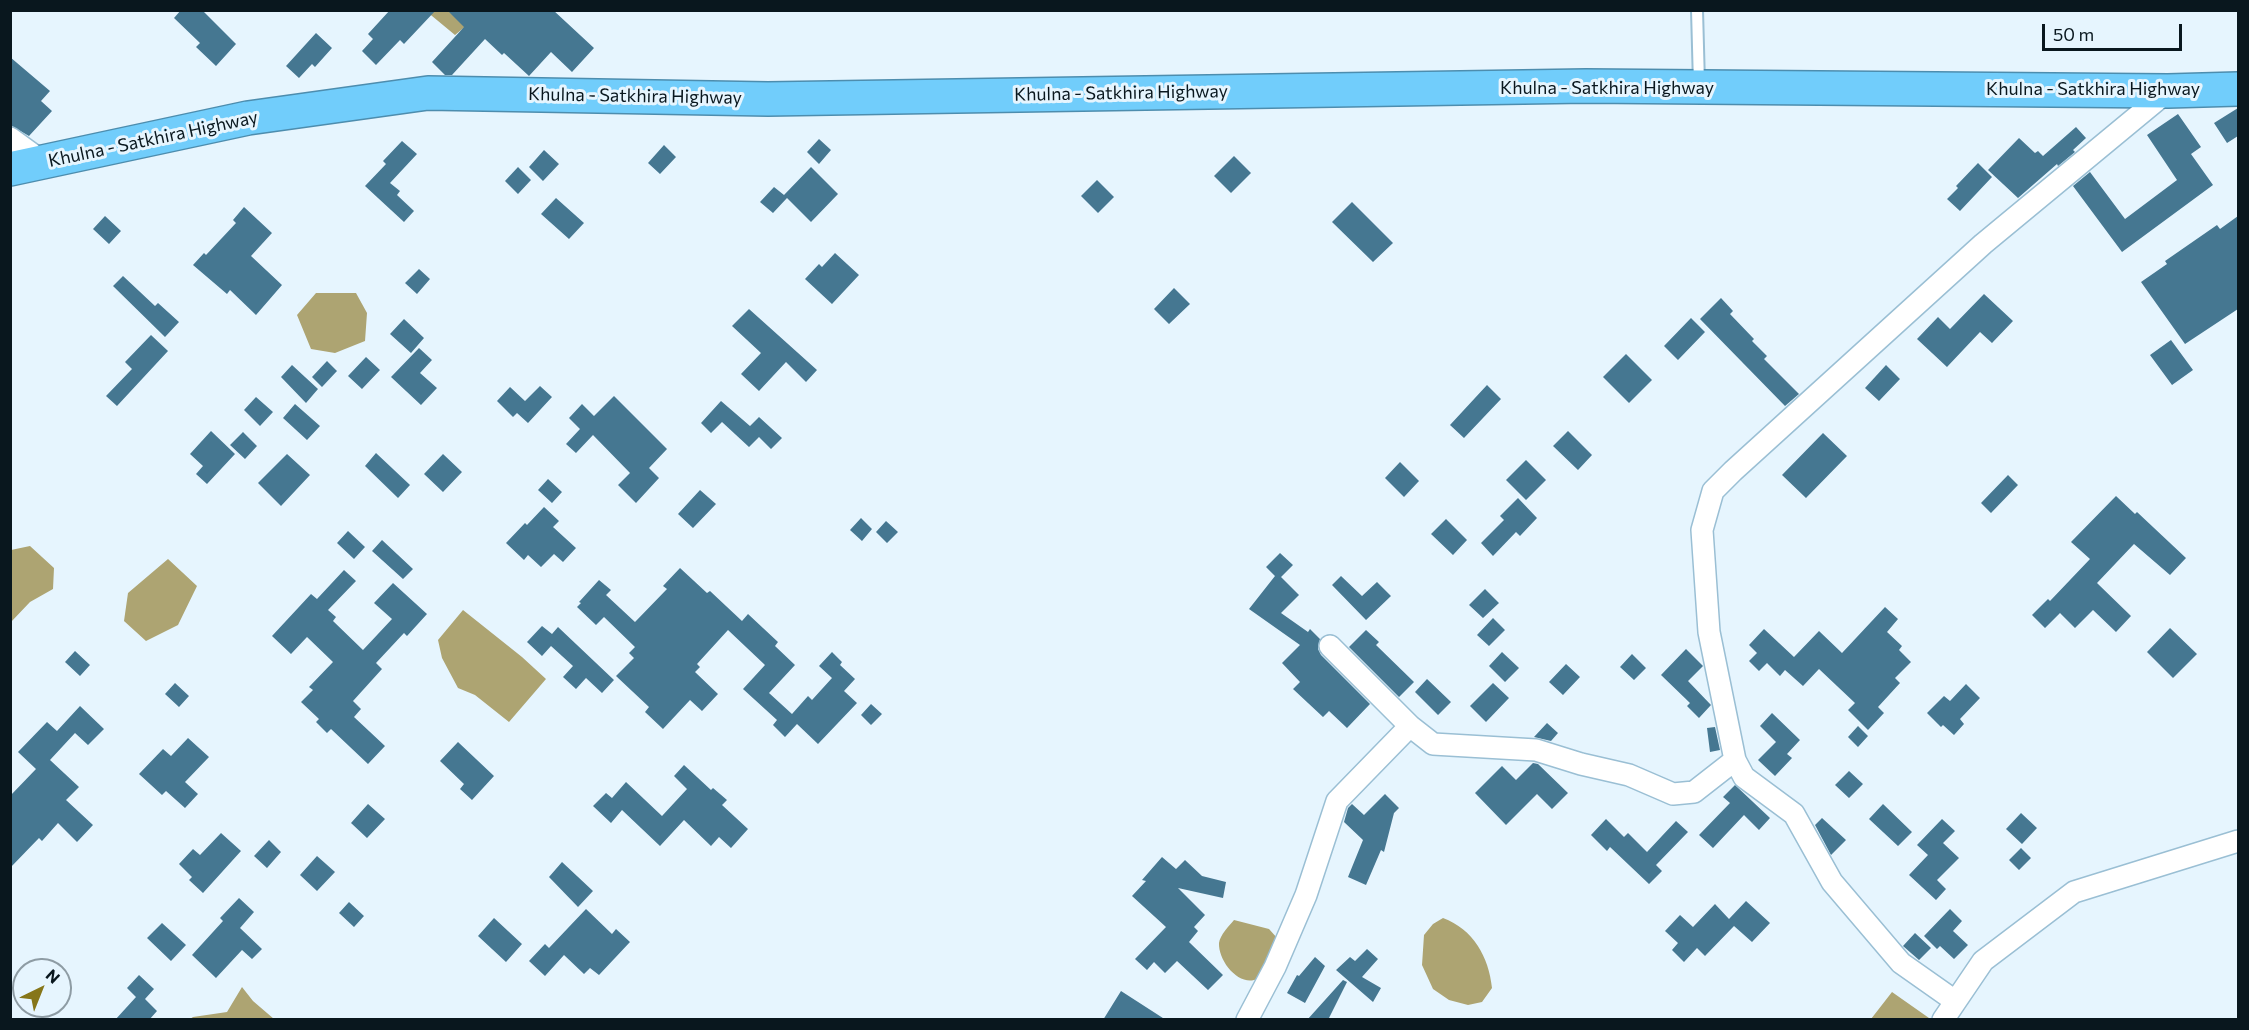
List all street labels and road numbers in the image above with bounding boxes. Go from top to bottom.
street label: Khulna - Satkhira Highway [1500,77,1714,99]
street label: Khulna - Satkhira Highway [1986,78,2200,100]
street label: Khulna - Satkhira Highway [1014,80,1228,106]
street label: Khulna - Satkhira Highway [528,83,742,109]
street label: Khulna - Satkhira Highway [46,106,260,172]

